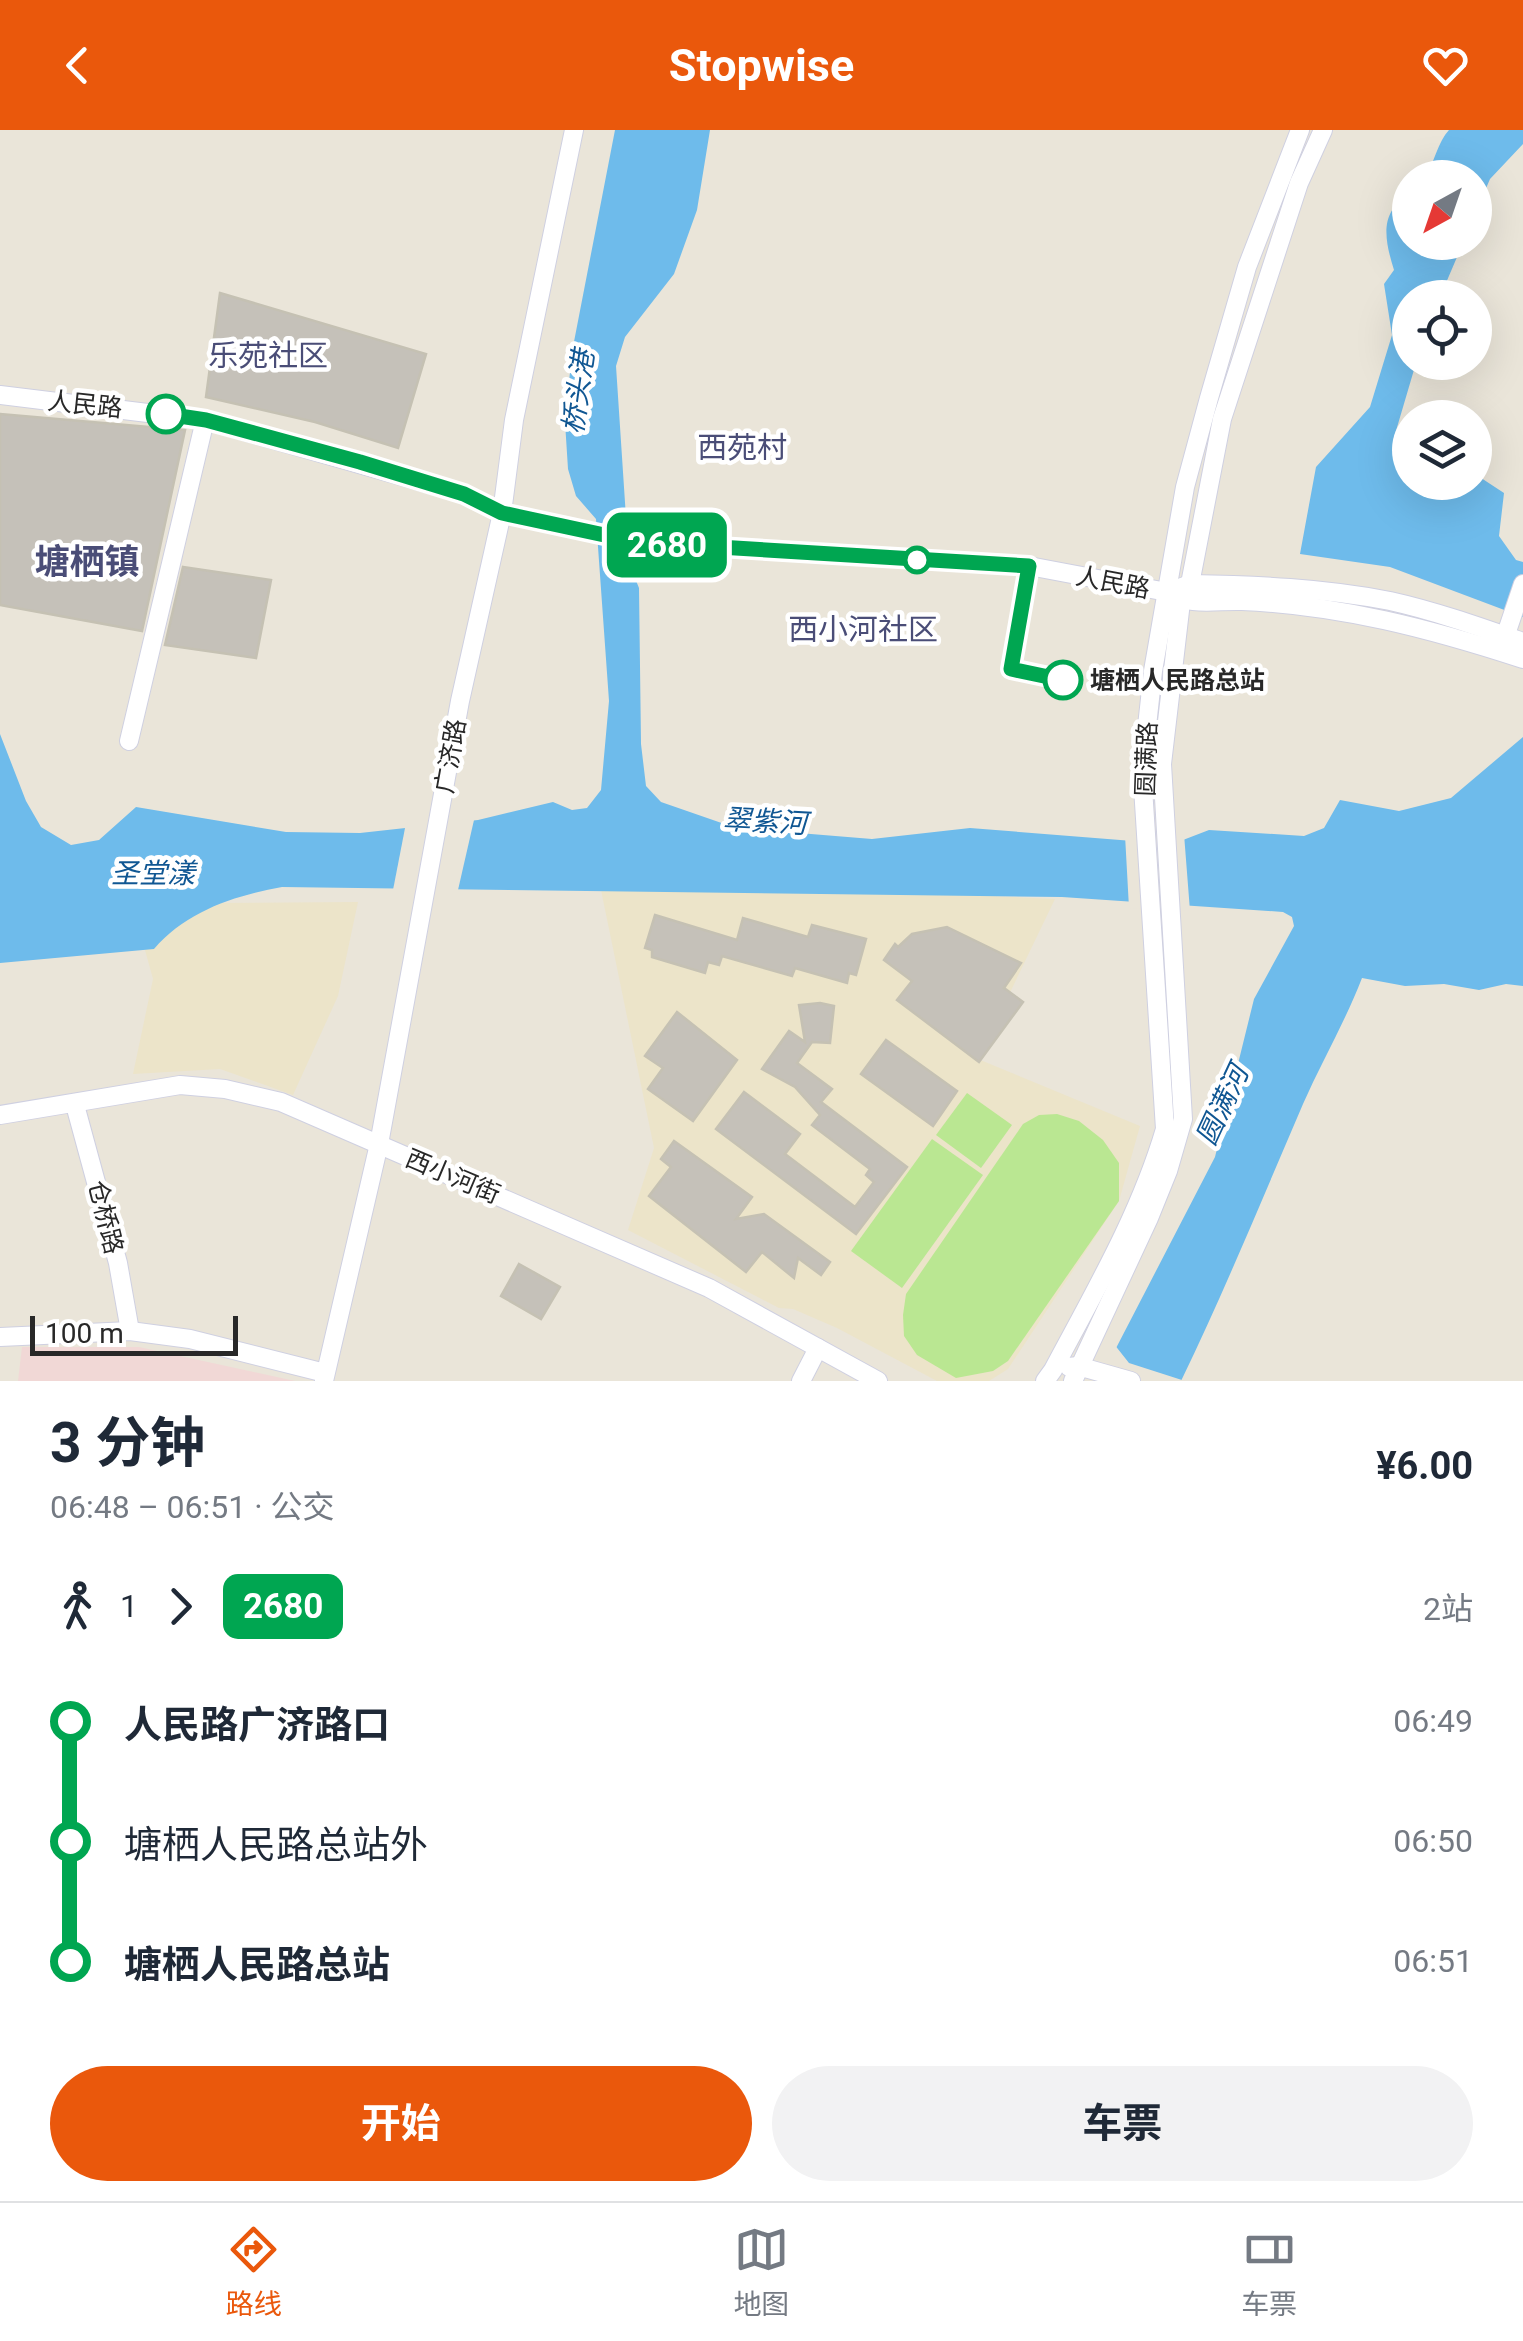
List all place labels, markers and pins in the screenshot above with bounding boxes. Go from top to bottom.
unlabelled marker [147,395,185,433]
unlabelled marker [904,547,930,573]
marker: 塘栖人民路总站 [1044,661,1082,699]
place label: 塘栖人民路总站 [1090,666,1265,695]

